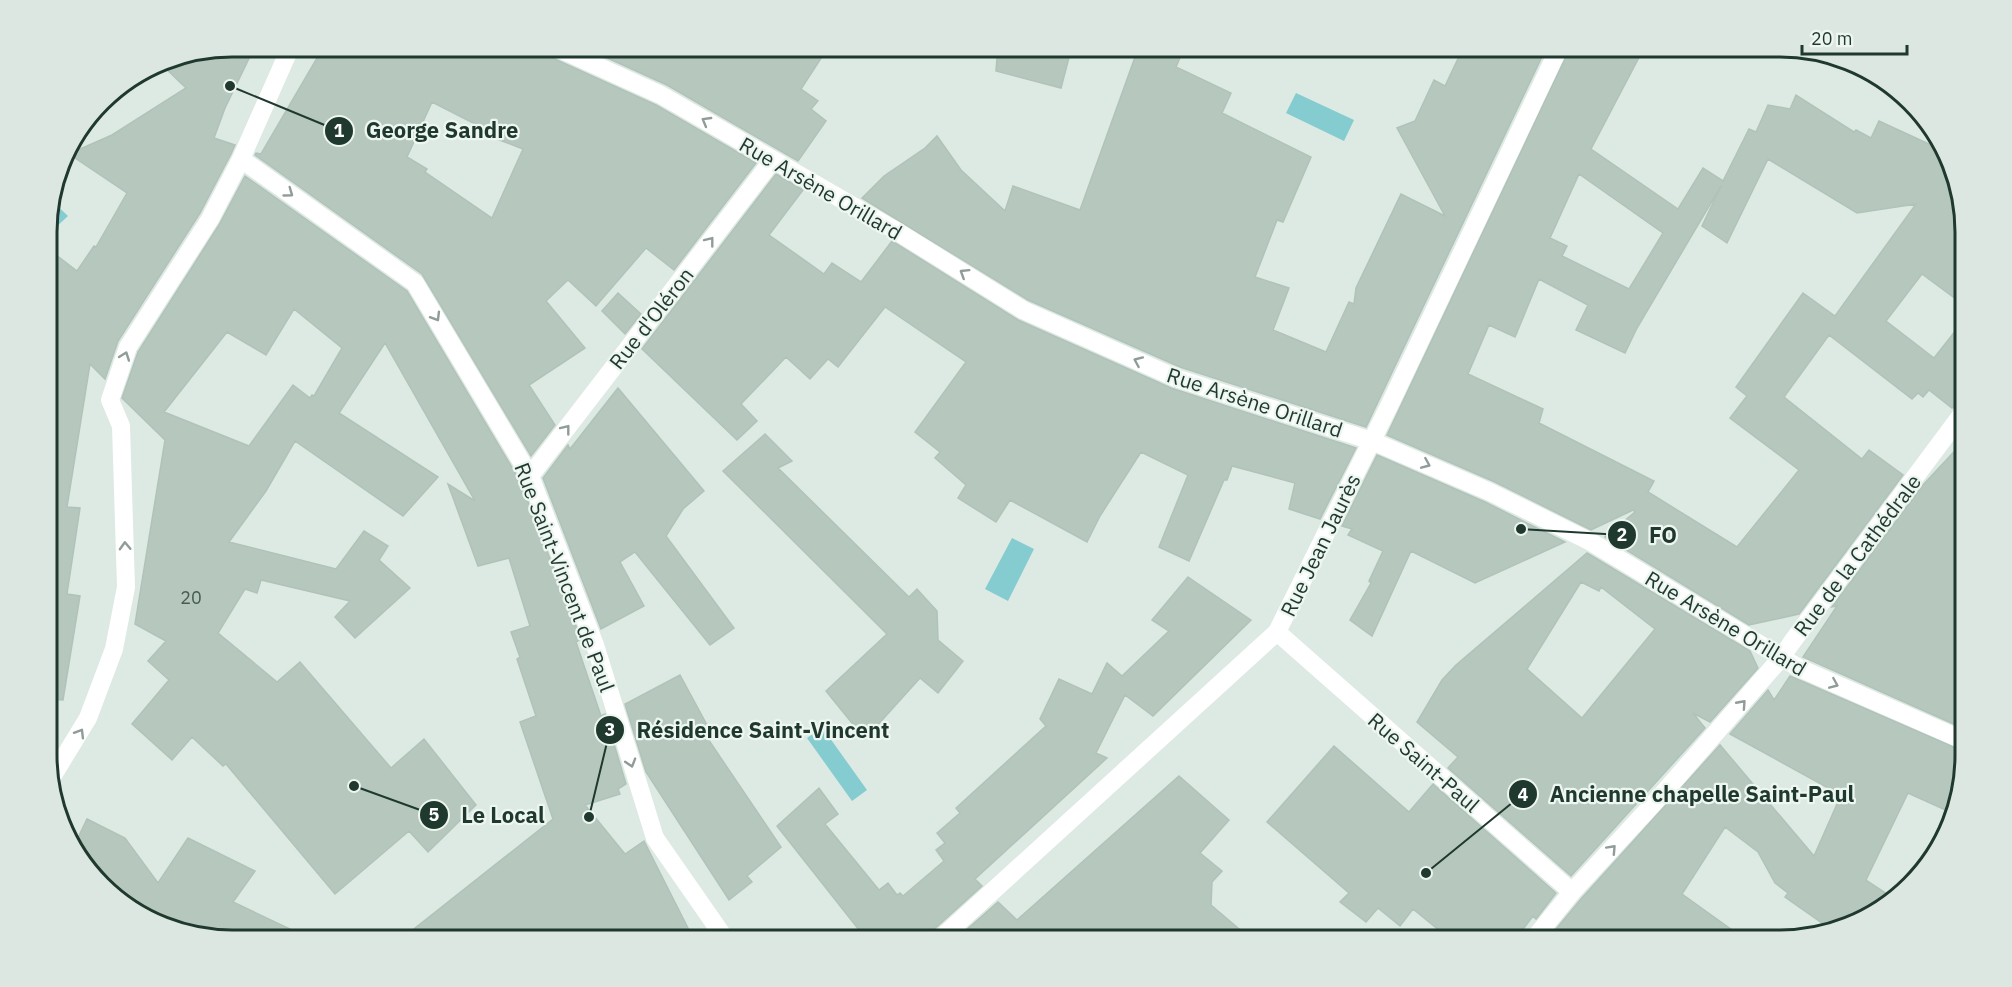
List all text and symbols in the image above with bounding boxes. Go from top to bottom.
scale bar [1802,18,1907,56]
text: 20 m [1811,27,1853,50]
callout: George Sandre [324,111,531,151]
text: George Sandre [366,115,518,144]
one-way arrow [701,117,712,129]
text: 1 [334,119,345,142]
street label: Rue Arsène Orillard [735,130,907,246]
one-way arrow [283,186,294,197]
one-way arrow [703,237,714,248]
street label: Rue d'Oléron [602,261,700,375]
one-way arrow [960,269,970,281]
one-way arrow [428,311,440,321]
one-way arrow [118,351,131,362]
one-way arrow [1133,356,1144,368]
street label: Rue Arsène Orillard [1164,360,1346,444]
one-way arrow [559,425,570,436]
one-way arrow [1419,457,1430,469]
street label: Rue Saint-Vincent de Paul [508,458,622,696]
street label: Rue de la Cathédrale [1787,468,1927,642]
street label: Rue Jean Jaurès [1273,469,1367,621]
callout: FO [1607,515,1689,555]
text: FO [1649,520,1677,549]
text: 2 [1617,523,1627,546]
one-way arrow [119,541,131,550]
street label: Rue Arsène Orillard [1640,564,1812,682]
house number: 20 [180,586,202,609]
one-way arrow [1827,676,1838,688]
one-way arrow [1735,700,1746,711]
street label: Rue Saint-Paul [1362,706,1486,818]
callout: Résidence Saint-Vincent [595,710,902,750]
text: Résidence Saint-Vincent [637,715,889,744]
text: 3 [605,718,615,741]
one-way arrow [72,729,84,739]
one-way arrow [624,757,637,768]
callout: Ancienne chapelle Saint-Paul [1508,774,1866,814]
text: Ancienne chapelle Saint-Paul [1550,779,1855,808]
text: 4 [1518,783,1529,806]
callout: Le Local [419,795,556,835]
text: Le Local [461,800,545,829]
text: 5 [429,803,440,826]
one-way arrow [1604,845,1615,856]

